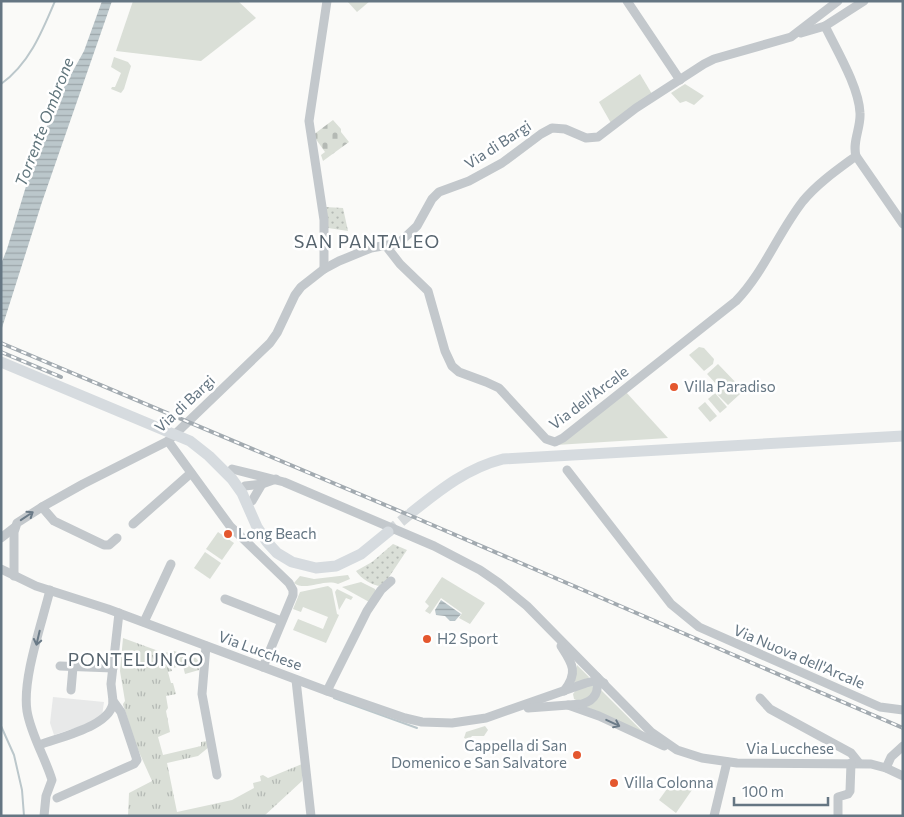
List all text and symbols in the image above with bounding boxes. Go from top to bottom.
water label: Torrente Ombrone [10,54,77,189]
street label: Via di Bargi [461,116,534,172]
district label: SAN PANTALEO [294,230,440,252]
street label: Via dell'Arcale [545,362,632,433]
street label: Via di Bargi [150,371,218,436]
place label: Villa Paradiso [684,377,776,395]
marker: Villa Paradiso [668,381,680,393]
one-way arrow [20,511,34,521]
place label: Long Beach [238,524,317,542]
marker: Long Beach [222,528,234,540]
street label: Via Nuova dell'Arcale [731,620,868,692]
street label: Via Lucchese [216,627,305,674]
one-way arrow [33,629,42,645]
place label: H2 Sport [437,629,498,647]
marker: H2 Sport [421,633,433,645]
district label: PONTELUNGO [68,648,204,670]
one-way arrow [605,718,620,728]
place label: Cappella di San Domenico e San Salvatore [391,736,567,771]
street label: Via Lucchese [746,739,834,757]
marker: Cappella di San Domenico e San Salvatore [571,749,583,761]
place label: Villa Colonna [624,773,714,791]
scale bar [734,774,828,806]
marker: Villa Colonna [608,777,620,789]
text: 100 m [742,782,784,800]

